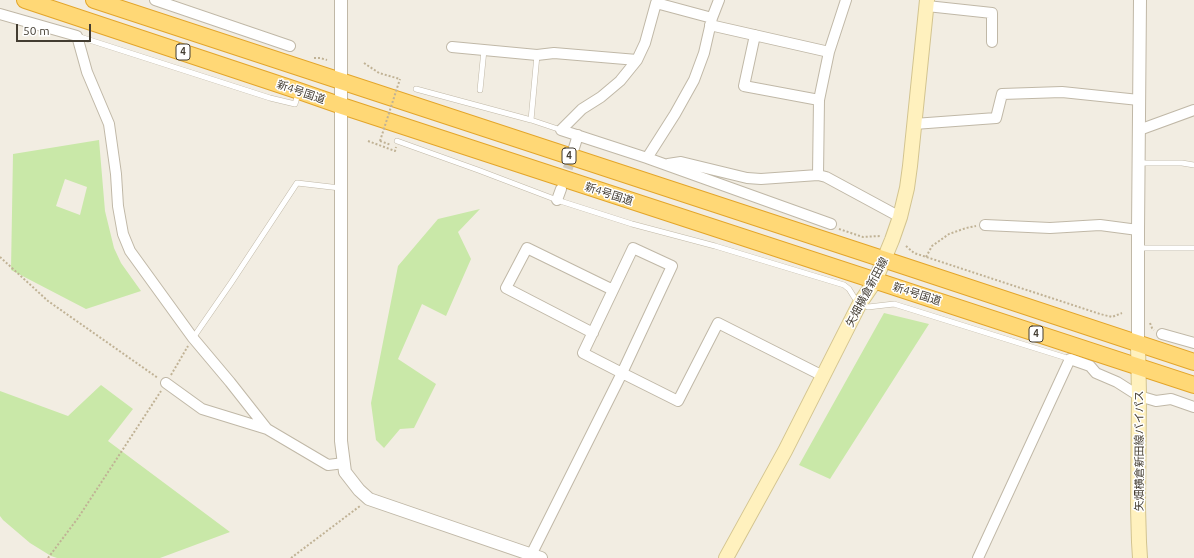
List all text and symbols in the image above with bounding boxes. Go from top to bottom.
scale bar [18,16,93,42]
text: 50 m [23,24,50,37]
road number: 4 [176,44,190,60]
street label: 新4号国道 [275,78,327,106]
road number: 4 [562,148,576,164]
street label: 新4号国道 [583,180,635,208]
street label: 矢畑横倉新田線 [843,255,891,329]
street label: 新4号国道 [891,280,943,308]
road number: 4 [1029,326,1043,342]
street label: 矢畑横倉新田線バイパス [1132,391,1146,511]

